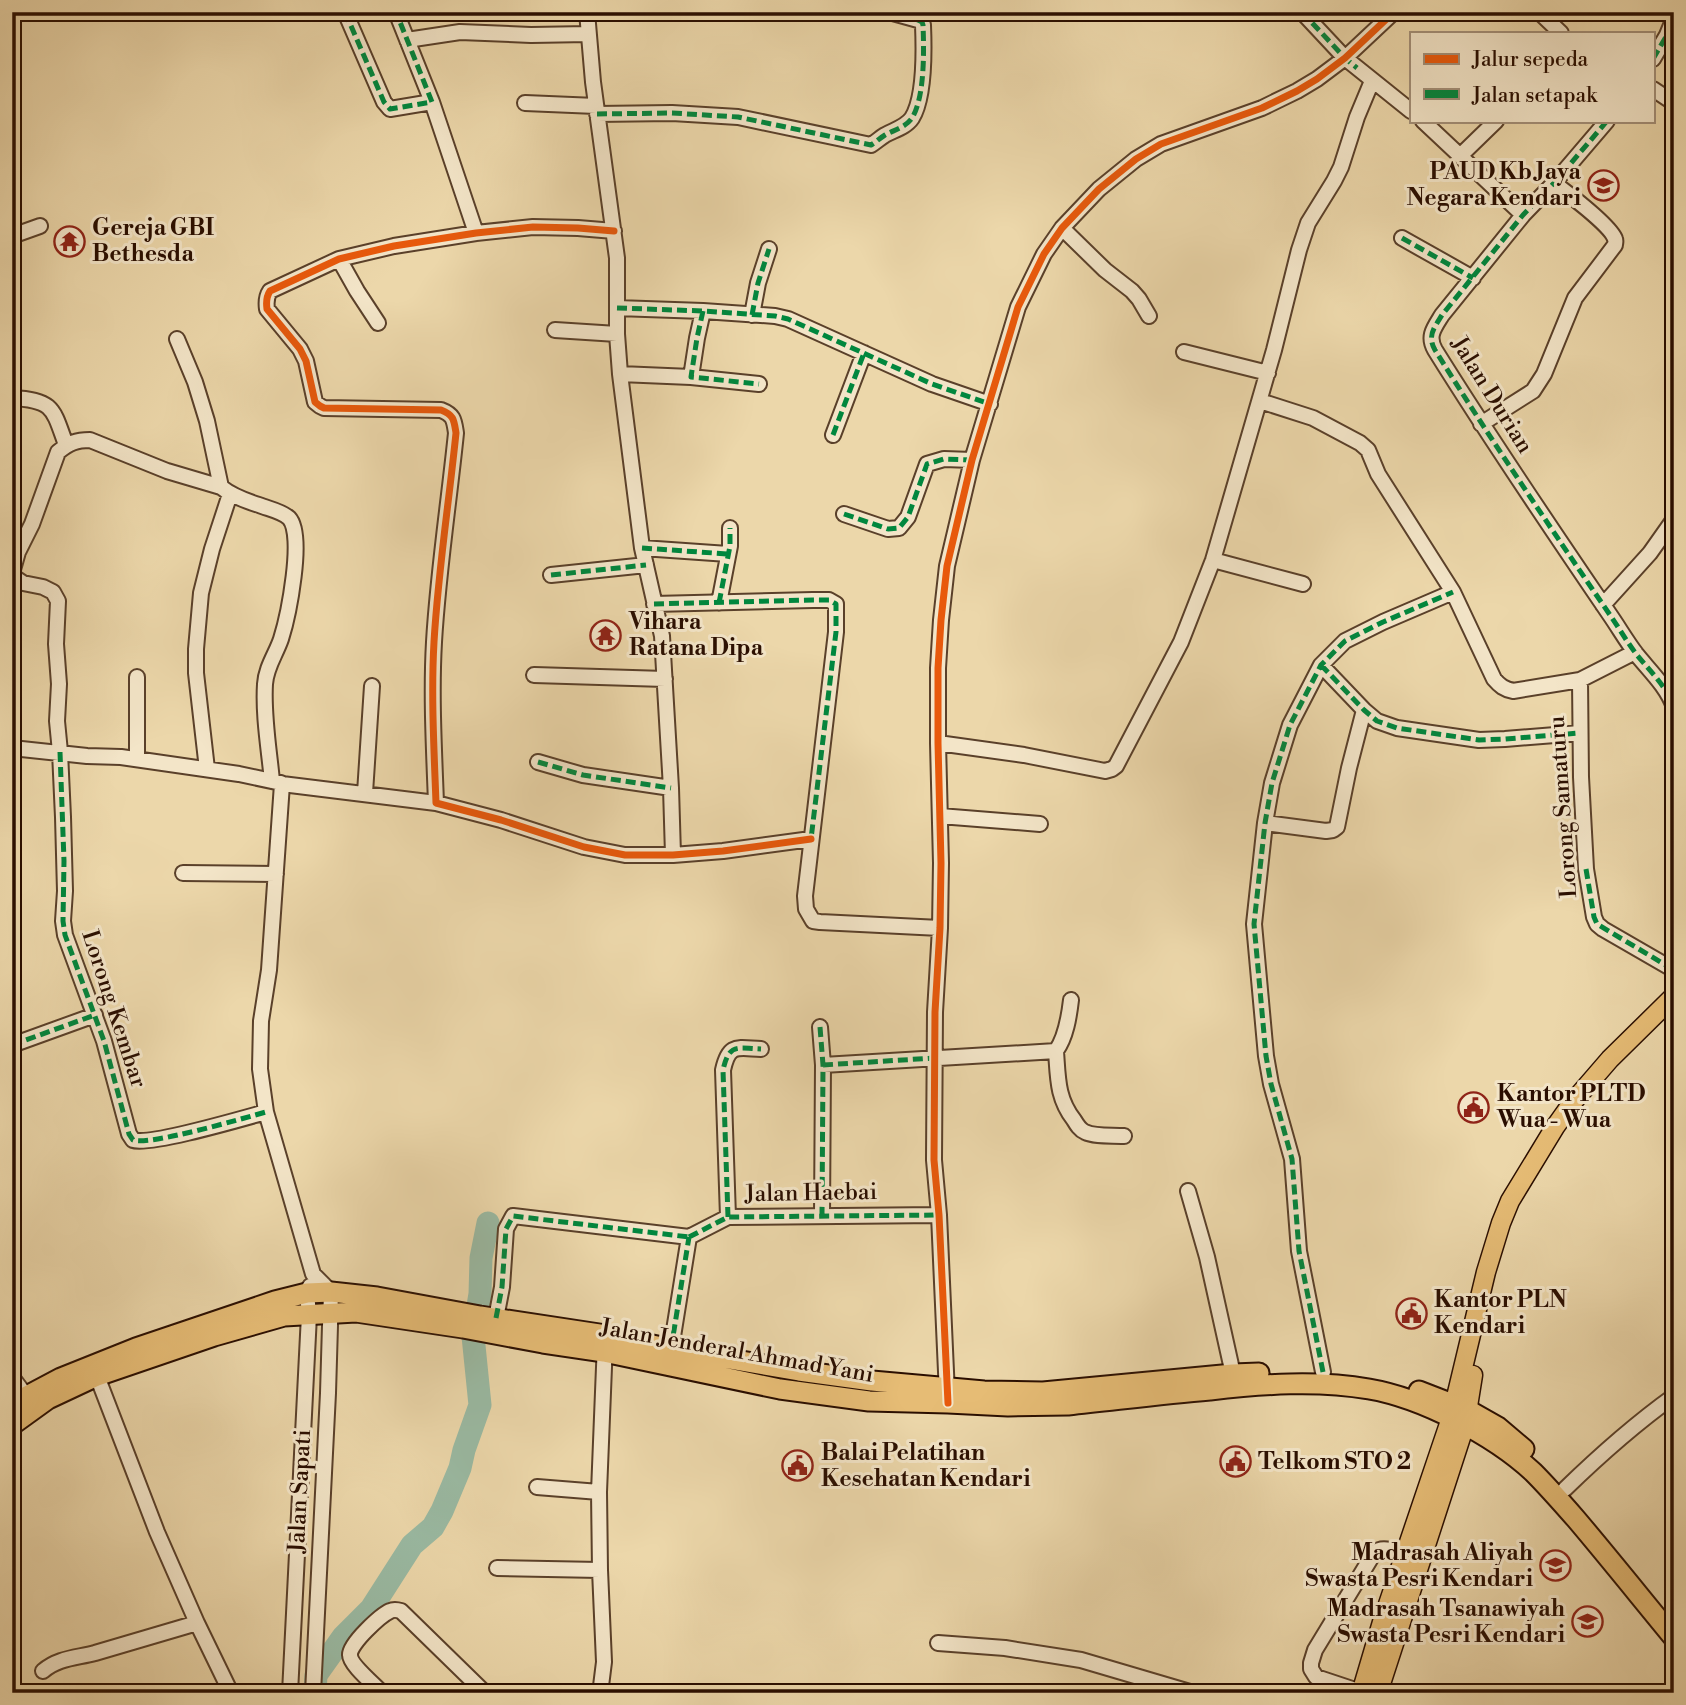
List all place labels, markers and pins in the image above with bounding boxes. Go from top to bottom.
place label: PAUD Kb Jaya Negara Kendari [1407,158,1582,212]
school or university icon: PAUD Kb Jaya Negara Kendari [1587,168,1621,202]
place label: Gereja GBI Bethesda [92,214,214,268]
temple icon: Gereja GBI Bethesda [52,224,86,258]
place label: Vihara Ratana Dipa [628,608,764,662]
temple icon: Vihara Ratana Dipa [589,618,623,652]
place label: Kantor PLTD Wua - Wua [1496,1080,1646,1134]
public building icon: Kantor PLTD Wua - Wua [1457,1090,1491,1124]
place label: Kantor PLN Kendari [1434,1286,1567,1340]
public building icon: Kantor PLN Kendari [1394,1296,1428,1330]
place label: Balai Pelatihan Kesehatan Kendari [821,1439,1031,1493]
public building icon: Telkom STO 2 [1218,1445,1252,1479]
place label: Telkom STO 2 [1258,1448,1411,1476]
public building icon: Balai Pelatihan Kesehatan Kendari [781,1449,815,1483]
place label: Madrasah Aliyah Swasta Pesri Kendari [1305,1539,1533,1593]
school or university icon: Madrasah Aliyah Swasta Pesri Kendari [1539,1549,1573,1583]
place label: Madrasah Tsanawiyah Swasta Pesri Kendari [1327,1595,1565,1649]
school or university icon: Madrasah Tsanawiyah Swasta Pesri Kendari [1571,1605,1605,1639]

